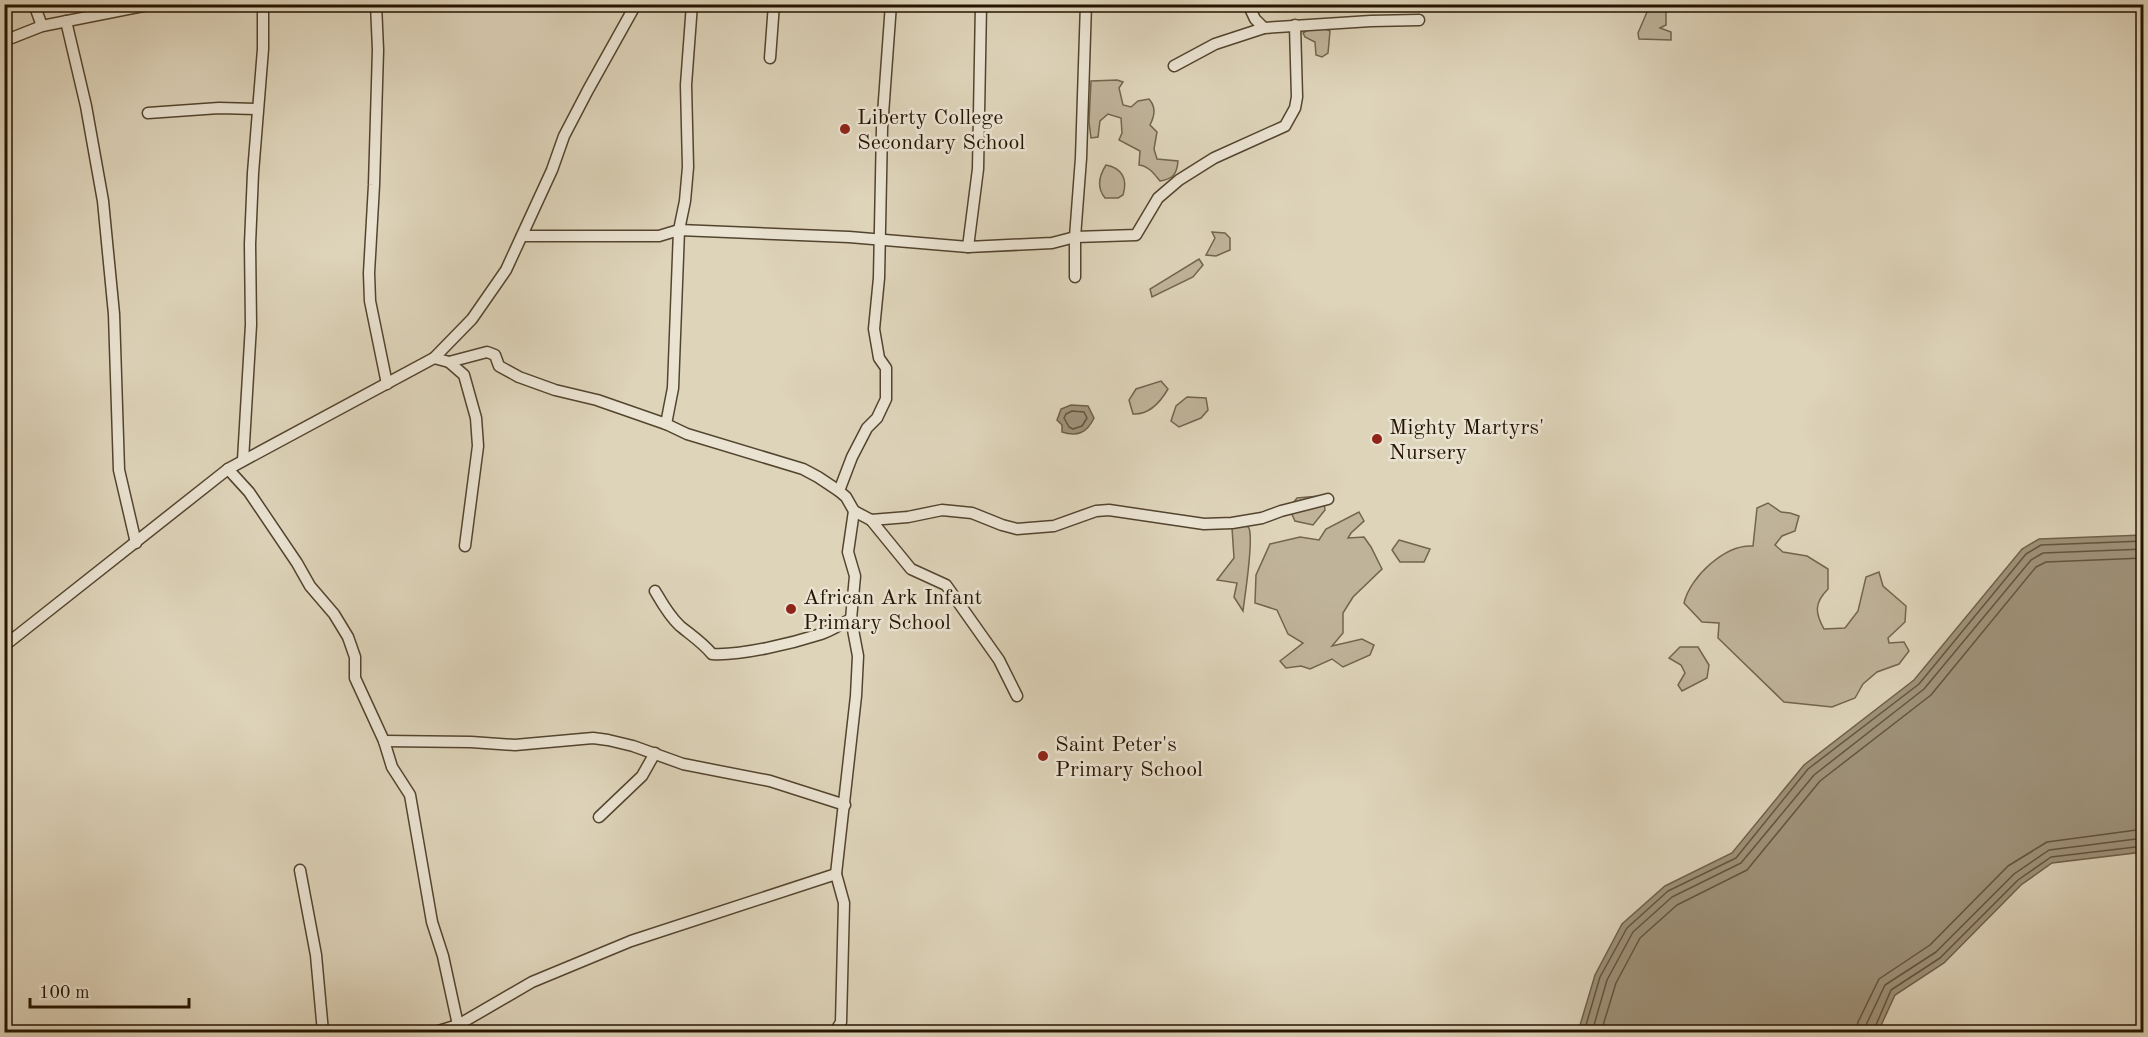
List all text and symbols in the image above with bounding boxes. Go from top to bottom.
place label: Liberty College Secondary School [857,107,1025,154]
marker: Liberty College Secondary School [838,122,852,136]
place label: Mighty Martyrs' Nursery [1389,417,1544,464]
marker: Mighty Martyrs' Nursery [1370,432,1384,446]
place label: African Ark Infant Primary School [803,587,982,634]
marker: African Ark Infant Primary School [784,602,798,616]
place label: Saint Peter's Primary School [1055,734,1203,781]
marker: Saint Peter's Primary School [1036,749,1050,763]
scale bar [30,971,189,1009]
text: 100 m [39,984,90,1002]

